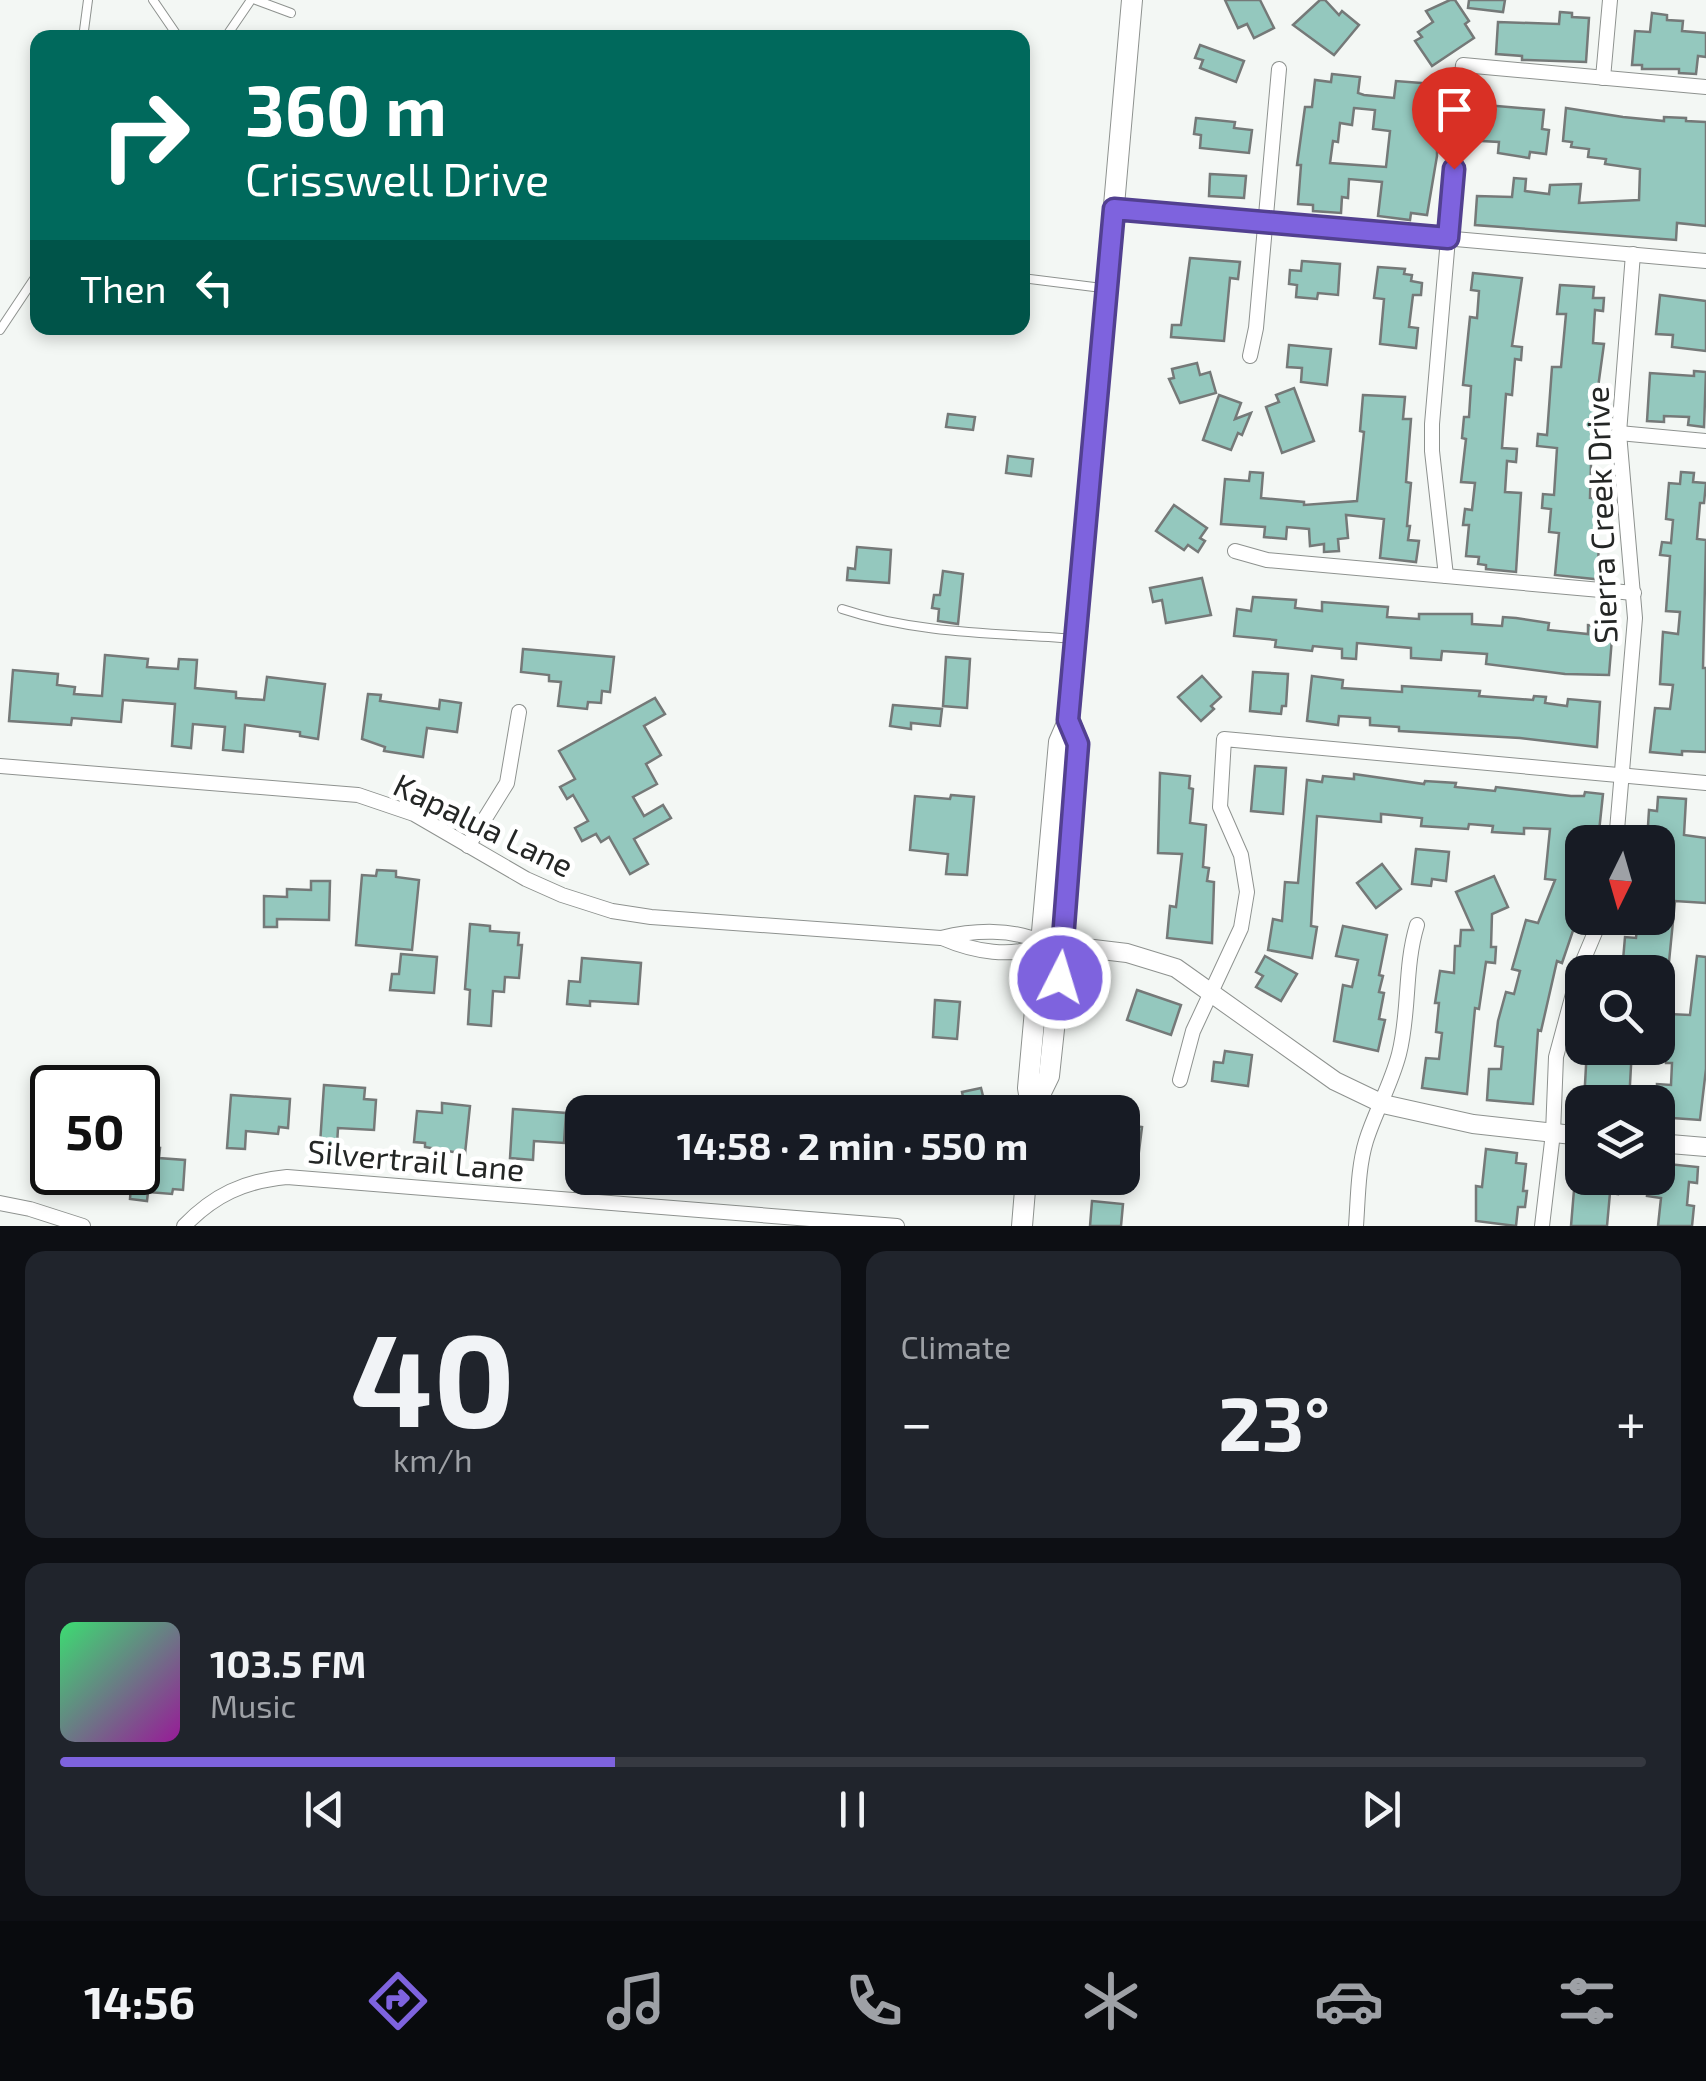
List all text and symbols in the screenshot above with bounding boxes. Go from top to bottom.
text: 360 m [245,66,447,150]
pin [1412,67,1497,170]
icon: right [80,70,210,200]
icon: arrive [1427,82,1482,137]
text: Crisswell Drive [245,151,549,205]
icon: left [187,260,242,315]
text: Then [80,265,167,311]
street label: Sierra Creek Drive [1577,386,1623,644]
street label: Kapalua Lane [388,764,580,884]
north arrow [1565,825,1675,935]
map controls [1565,825,1675,1195]
position arrow [1008,926,1112,1030]
button: search [1565,955,1675,1065]
speed limit sign: 50 [30,1065,160,1195]
button: layers [1565,1085,1675,1195]
text: 14:58 · 2 min · 550 m [677,1122,1028,1168]
street label: Silvertrail Lane [306,1131,526,1187]
text: 40 [350,1297,515,1453]
text: Climate [901,1327,1011,1365]
text: 23° [1218,1376,1330,1466]
text: − [901,1388,933,1454]
text: + [1616,1388,1646,1454]
text: km/h [393,1440,472,1478]
text: 103.5 FM [210,1640,366,1686]
text: Music [210,1686,296,1724]
icon: previous [297,1782,352,1837]
icon: pause [825,1782,880,1837]
icon: next [1354,1782,1409,1837]
icon: directions [363,1966,433,2036]
icon: music [601,1966,671,2036]
icon: phone [839,1966,909,2036]
icon: climate [1076,1966,1146,2036]
icon: car [1314,1966,1384,2036]
icon: filters [1552,1966,1622,2036]
text: 14:56 [84,1974,195,2028]

